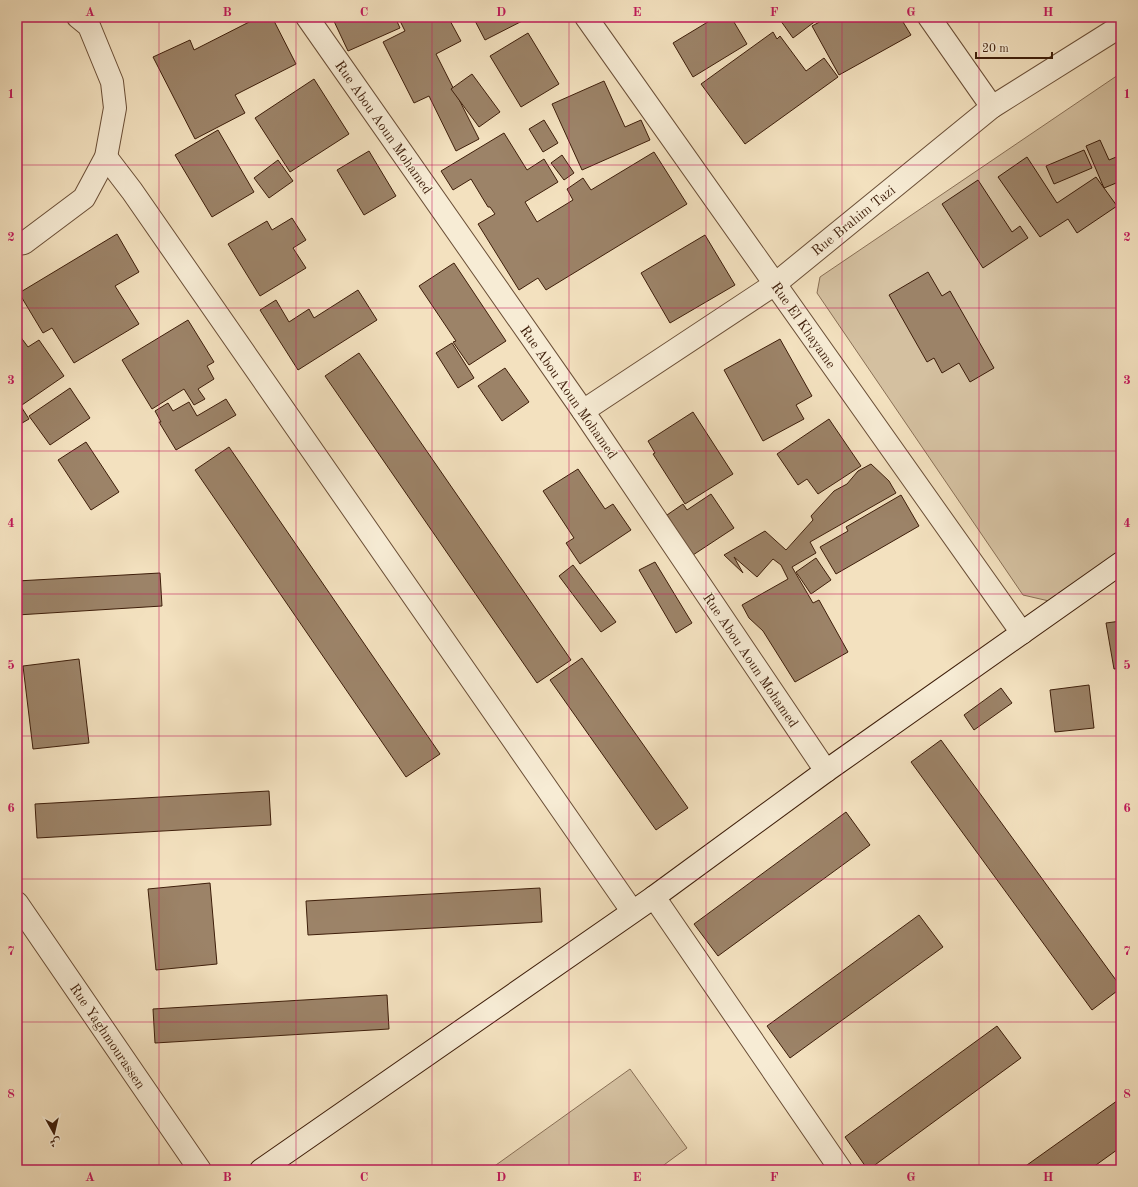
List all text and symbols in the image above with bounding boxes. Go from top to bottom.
text: A [85,6,95,19]
text: B [222,6,232,19]
text: C [360,6,368,19]
text: D [496,6,506,19]
text: E [633,6,642,19]
text: F [770,6,779,19]
text: G [906,6,916,19]
text: H [1043,6,1054,19]
scale bar [976,34,1052,60]
text: 20 m [982,43,1009,55]
street label: Rue Abou Aoun Mohamed [332,59,434,197]
text: 1 [7,88,15,101]
text: 1 [1123,88,1131,101]
street label: Rue Brahim Tazi [809,183,898,259]
text: 2 [7,231,15,244]
text: 2 [1123,231,1131,244]
street label: Rue El Khayame [768,280,838,371]
street label: Rue Abou Aoun Mohamed [517,324,619,462]
text: 3 [7,374,15,387]
text: 3 [1123,374,1131,387]
text: 4 [7,517,15,530]
text: 4 [1123,517,1131,530]
street label: Rue Abou Aoun Mohamed [700,591,800,730]
text: 5 [7,659,15,672]
text: 5 [1123,659,1131,672]
text: 6 [7,802,15,815]
text: 6 [1123,802,1131,815]
text: 7 [7,945,15,958]
text: 7 [1123,945,1131,958]
street label: Rue Yaghmourassen [67,981,148,1092]
text: 8 [7,1088,15,1101]
text: 8 [1123,1088,1131,1101]
north arrow [34,1113,74,1153]
text: ش [49,1135,61,1148]
text: A [85,1171,95,1184]
text: B [222,1171,232,1184]
text: C [360,1171,368,1184]
text: D [496,1171,506,1184]
text: E [633,1171,642,1184]
text: F [770,1171,779,1184]
text: G [906,1171,916,1184]
text: H [1043,1171,1054,1184]

